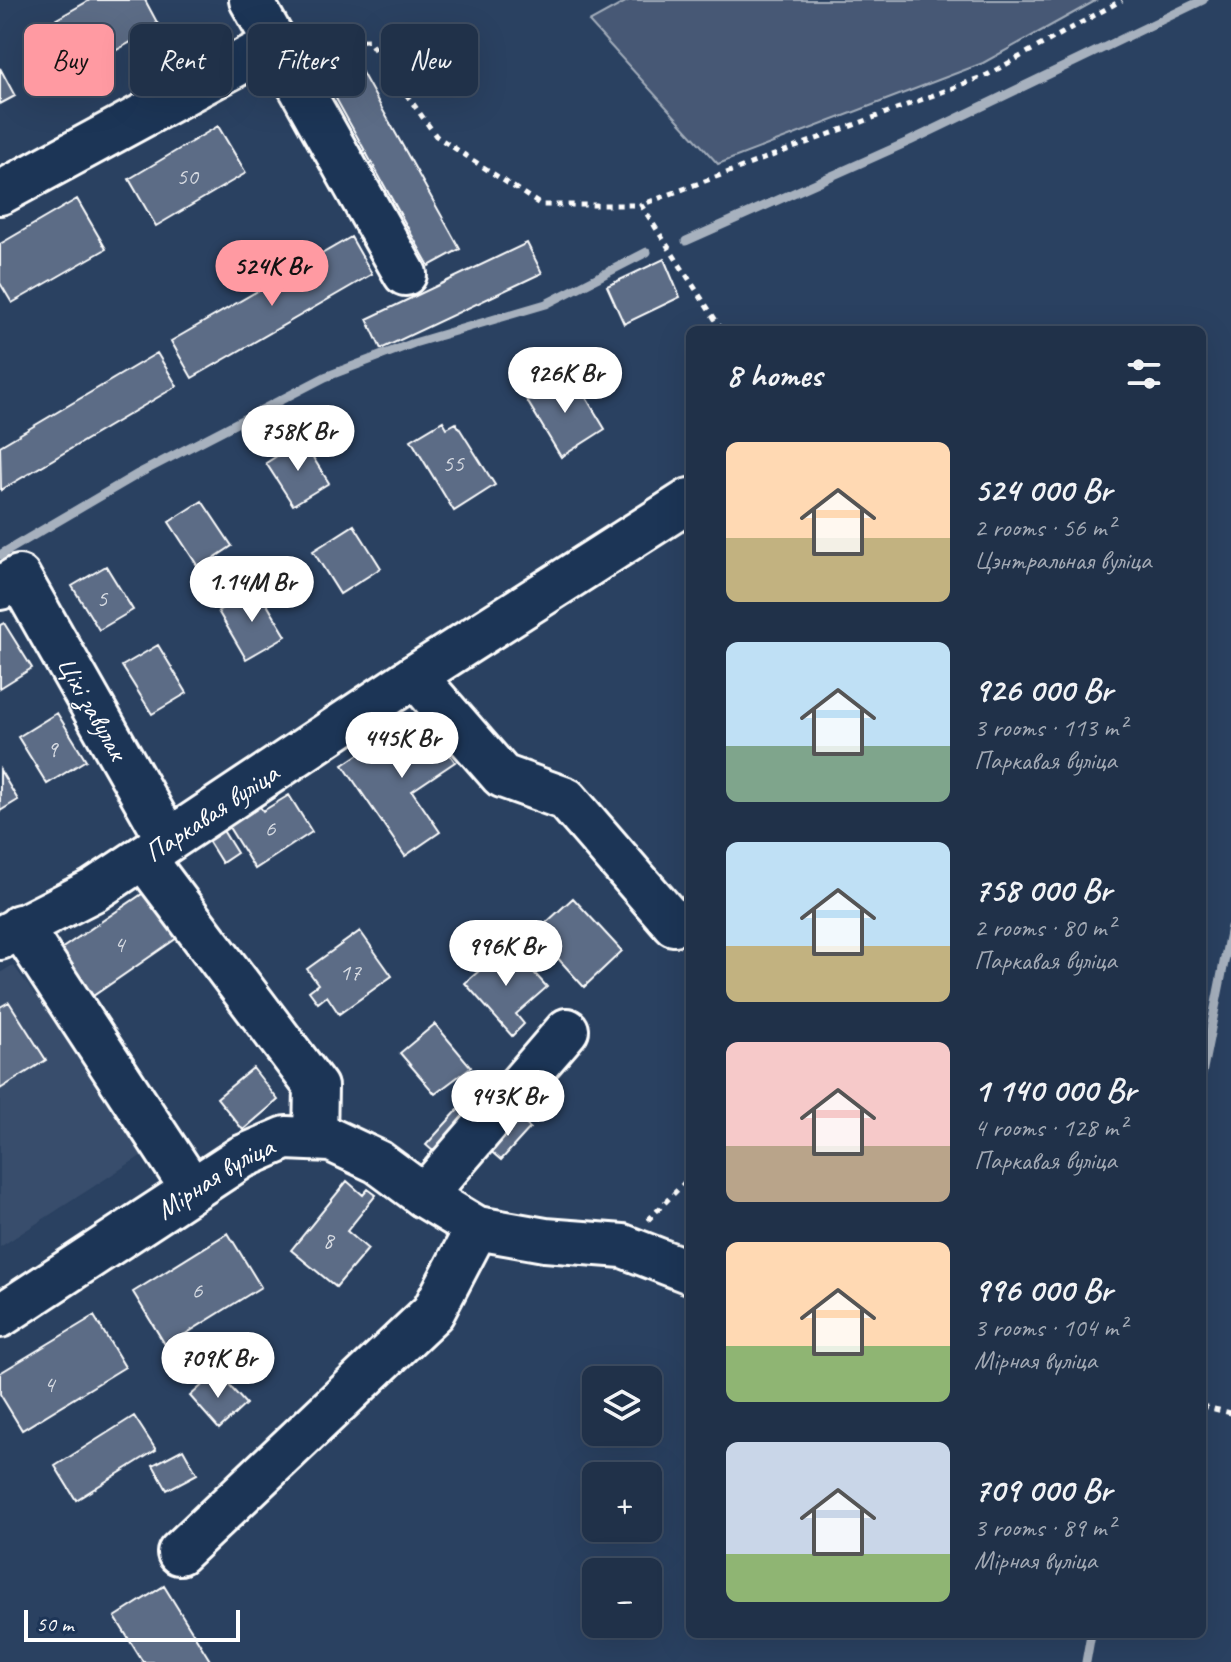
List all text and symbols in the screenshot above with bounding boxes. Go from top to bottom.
chip: Buy [24,24,114,96]
chip: Rent [130,24,232,96]
chip: Filters [248,24,365,96]
chip: New [381,24,478,96]
house number: 50 [176,161,200,191]
pin: 524K Br [198,240,346,308]
text: 524K Br [233,249,311,282]
pin: 926K Br [491,347,639,415]
icon: filters [1122,352,1166,396]
text: 8 homes [726,353,822,396]
text: 926K Br [526,356,604,389]
pin: 758K Br [224,405,372,473]
text: 758K Br [260,414,337,447]
house number: 55 [442,448,465,478]
text: 524 000 Br [974,468,1112,511]
icon: home [790,474,886,570]
text: 2 rooms · 56 m² [974,511,1115,544]
text: Цэнтральная вуліца [974,544,1151,577]
pin: 1.14M Br [169,556,335,624]
text: 1.14M Br [208,565,296,598]
house number: 5 [97,583,109,613]
street label: Ціхі завулак [50,649,138,768]
text: 926 000 Br [974,668,1113,711]
icon: home [790,674,886,770]
text: 3 rooms · 113 m² [974,711,1126,744]
pin: 445K Br [328,712,476,780]
text: 445K Br [363,721,441,754]
house number: 9 [47,734,60,764]
text: Паркавая вуліца [974,744,1117,777]
street label: Паркавая вуліца [137,754,286,869]
house number: 6 [265,813,277,843]
text: 758 000 Br [974,868,1112,911]
icon: home [790,874,886,970]
text: 2 rooms · 80 m² [974,911,1115,944]
pin: 996K Br [432,920,580,988]
house number: 4 [114,929,127,959]
text: 996K Br [467,929,545,962]
text: Паркавая вуліца [974,944,1117,977]
house number: 17 [339,957,362,987]
text: 1 140 000 Br [974,1068,1136,1111]
pin: 943K Br [434,1070,582,1138]
icon: home [790,1074,886,1170]
text: 943K Br [469,1079,547,1112]
text: 4 rooms · 128 m² [974,1111,1126,1144]
street label: Мірная вуліца [149,1127,281,1226]
text: Паркавая вуліца [974,1144,1117,1177]
house number: 8 [323,1225,336,1255]
text: 996 000 Br [974,1268,1112,1311]
icon: home [790,1274,886,1370]
house number: 6 [192,1275,204,1305]
text: 3 rooms · 104 m² [974,1311,1126,1344]
pin: 709K Br [144,1332,292,1400]
text: 709K Br [179,1341,257,1374]
text: Мірная вуліца [974,1344,1097,1377]
map controls [582,1366,662,1638]
button: layers [582,1366,662,1446]
house number: 4 [44,1369,57,1399]
button: + [582,1462,662,1542]
text: 709 000 Br [974,1468,1112,1511]
icon: home [790,1474,886,1570]
text: 3 rooms · 89 m² [974,1511,1115,1544]
text: Мірная вуліца [974,1544,1097,1577]
button: − [582,1558,662,1638]
scale bar [24,1606,240,1642]
text: 50 m [36,1610,73,1638]

